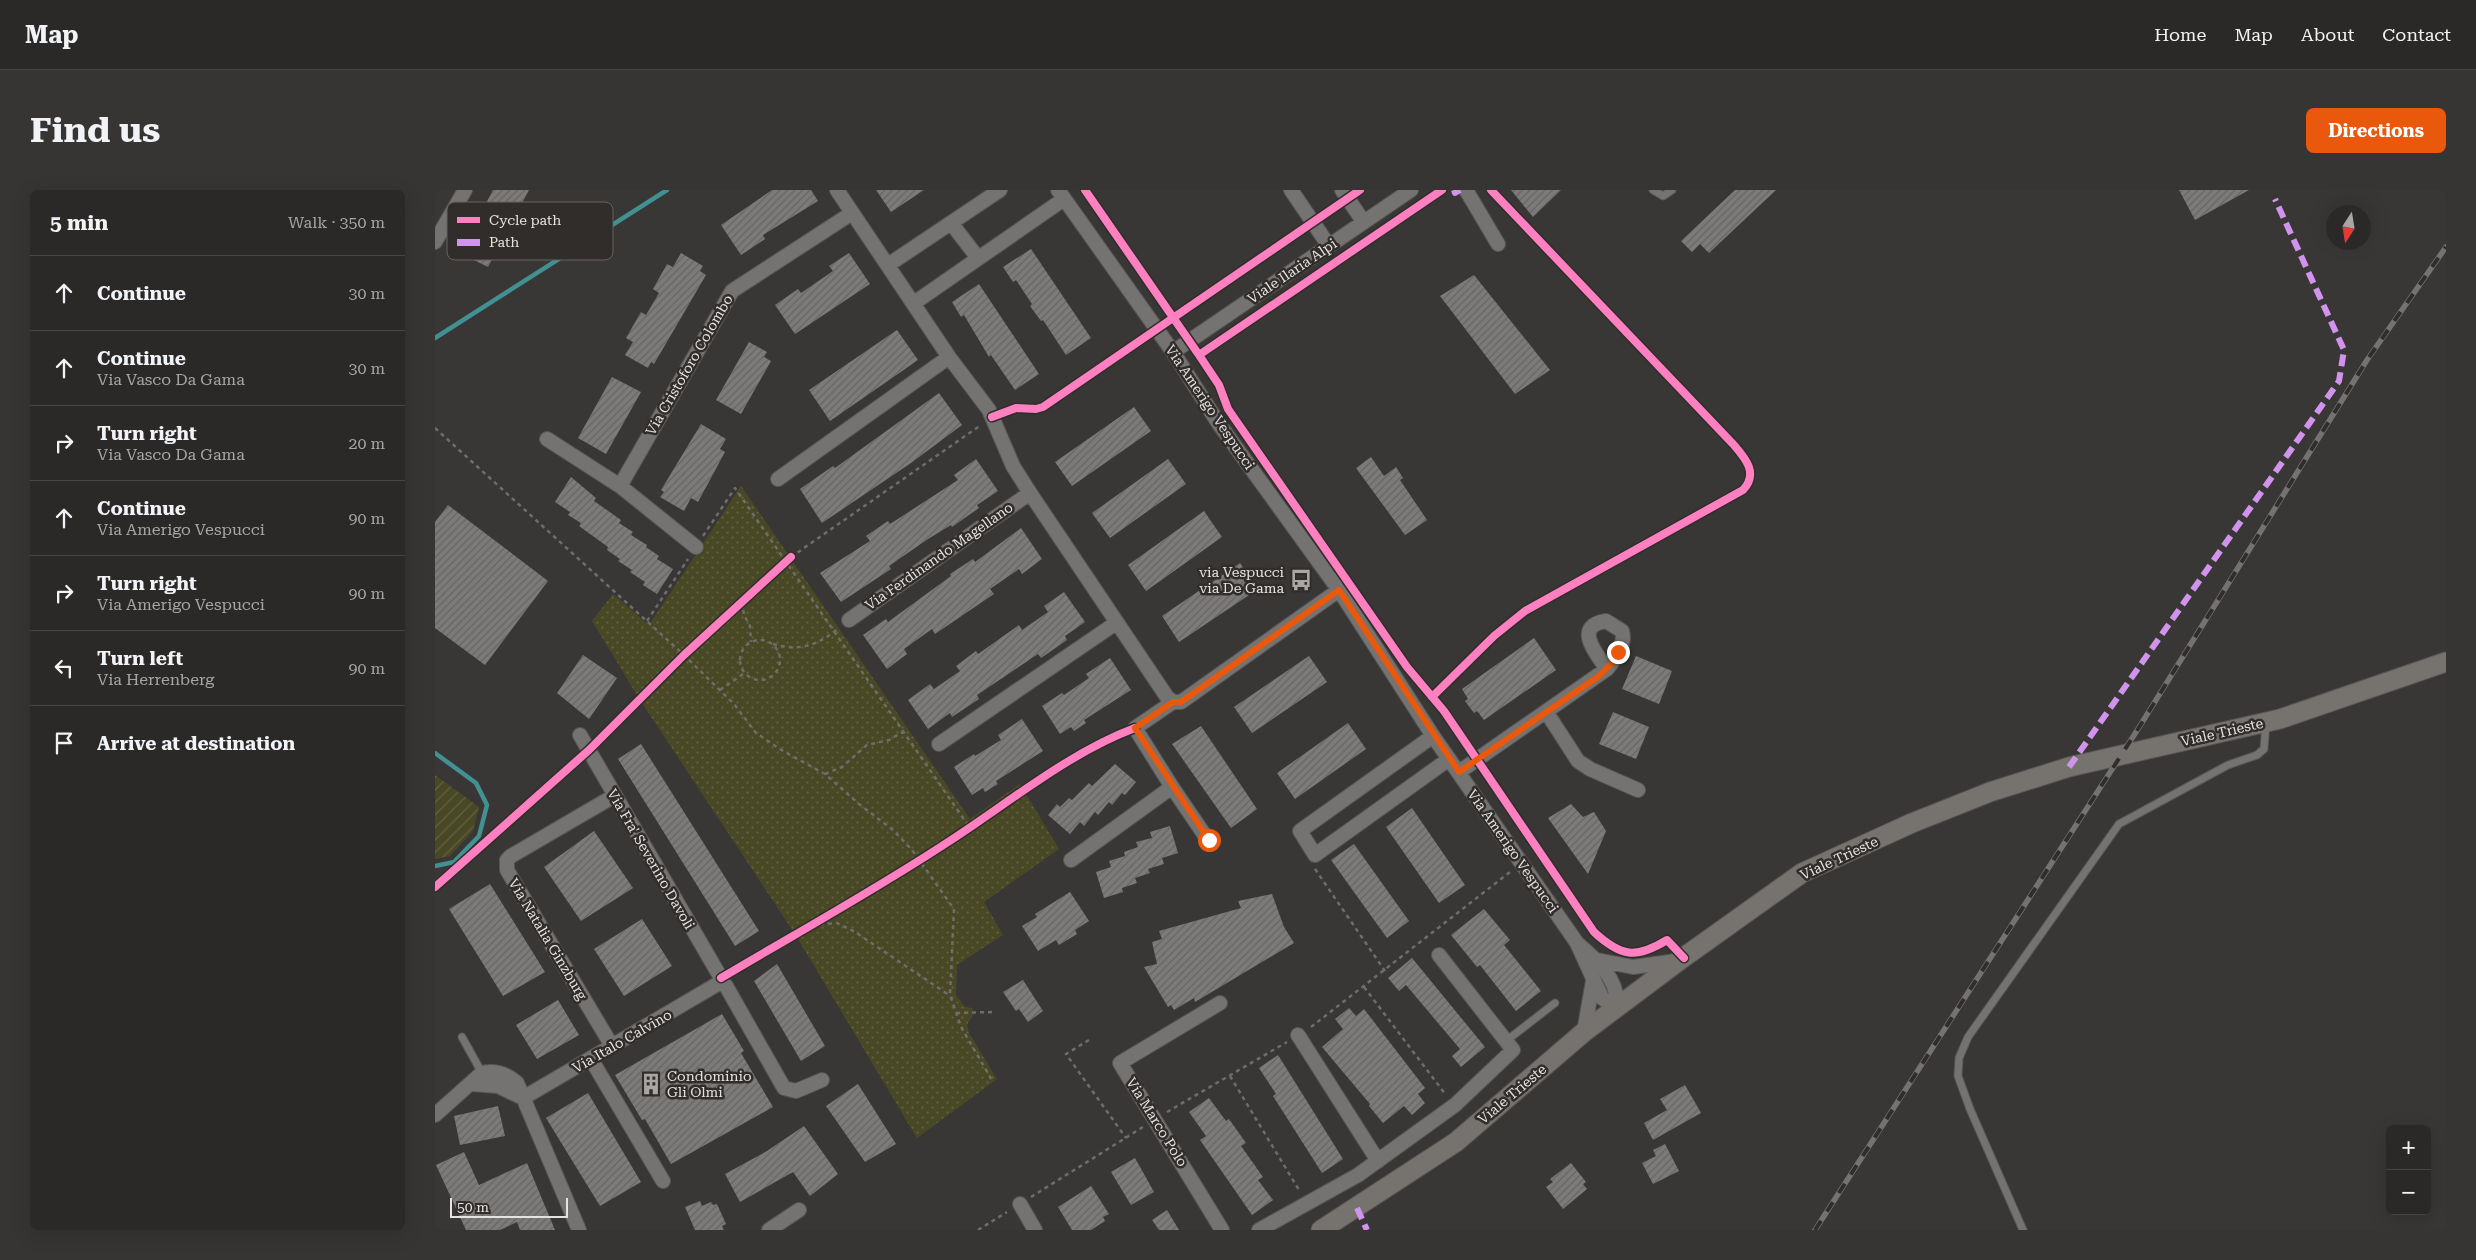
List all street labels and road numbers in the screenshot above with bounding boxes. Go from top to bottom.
street label: Viale Ilaria Alpi [1244,235,1340,307]
street label: Via Cristoforo Colombo [642,292,736,438]
street label: Via Amerigo Vespucci [1162,342,1258,473]
street label: Via Ferdinando Magellano [862,499,1016,613]
street label: Viale Trieste [2179,715,2265,749]
street label: Via Fra' Severino Davoli [604,786,698,932]
street label: Via Amerigo Vespucci [1464,786,1562,916]
street label: Viale Trieste [1798,833,1881,883]
street label: Via Natalia Ginzburg [505,875,591,1003]
street label: Via Italo Calvino [570,1006,674,1076]
street label: Viale Trieste [1475,1061,1550,1127]
street label: Via Marco Polo [1123,1075,1191,1169]

